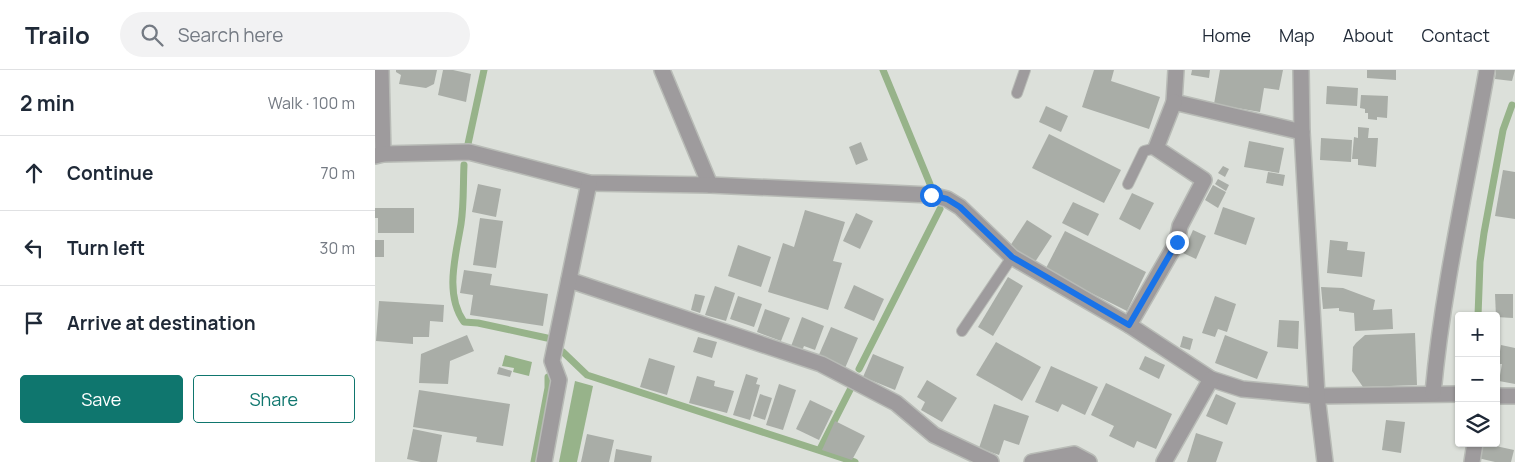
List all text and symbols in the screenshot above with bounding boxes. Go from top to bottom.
search box [120,12,470,57]
text: Trailo [25,18,90,51]
icon: search [138,21,166,49]
text: Search here [178,22,283,48]
text: Home [1202,23,1251,47]
text: Map [1279,23,1315,47]
text: About [1343,23,1393,47]
text: Contact [1421,23,1490,47]
text: 2 min [20,89,75,117]
text: Walk · 100 m [268,92,355,114]
icon: ahead [20,159,48,187]
text: Continue [67,160,153,186]
text: 70 m [320,162,355,184]
route start [920,184,943,207]
route end [1166,231,1189,254]
icon: left [20,234,48,262]
text: Turn left [67,235,145,261]
text: 30 m [320,237,355,259]
icon: arrive [20,309,48,337]
text: Arrive at destination [67,310,256,336]
map controls [1455,312,1500,447]
button: + [1455,312,1500,357]
button: − [1455,357,1500,402]
button: Save [20,375,183,423]
button: Share [193,375,355,423]
button: layers [1455,402,1500,447]

